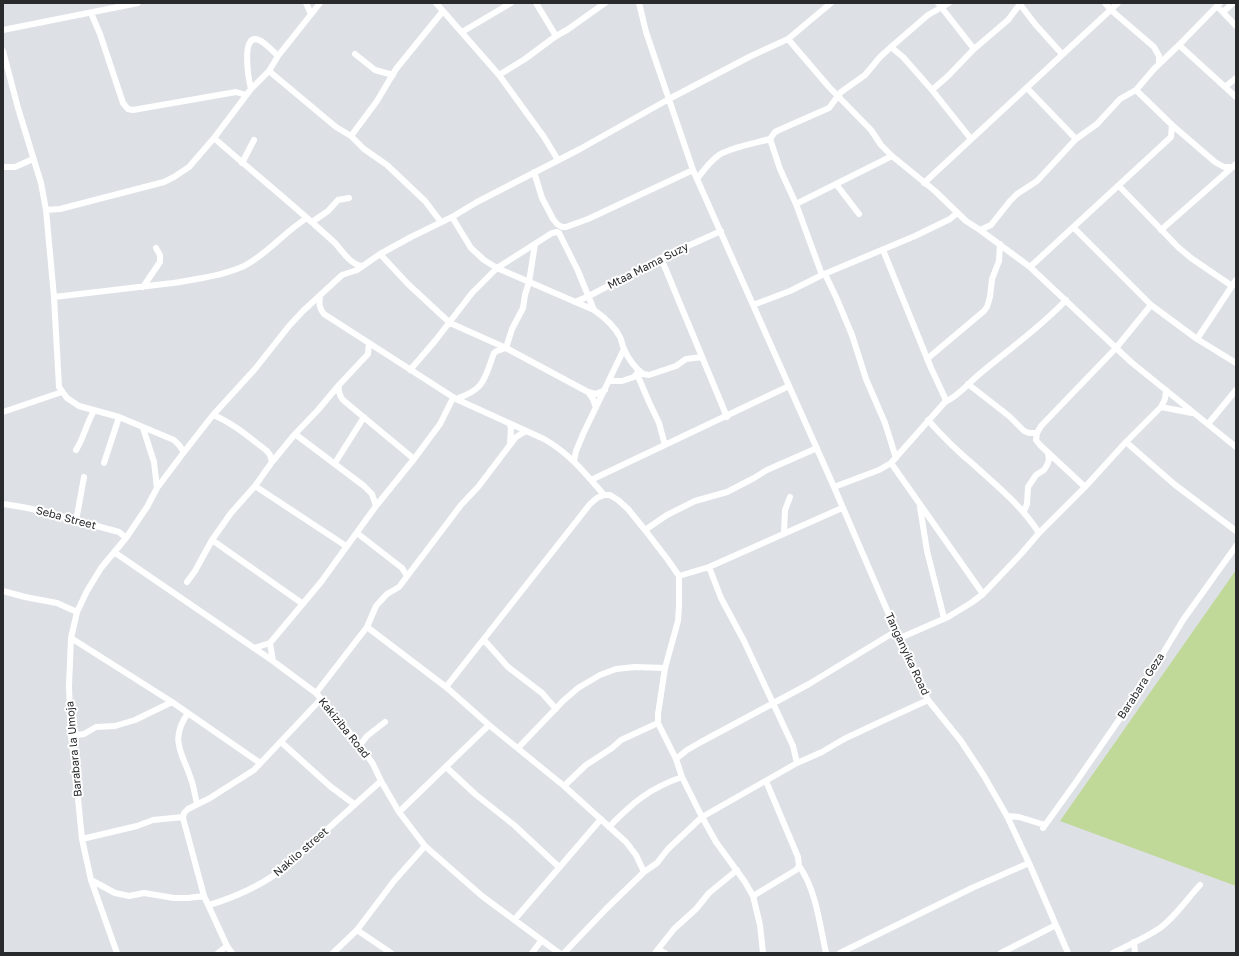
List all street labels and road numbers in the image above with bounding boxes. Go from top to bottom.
street label: Mtaa Mama Suzy [605,240,691,292]
street label: Seba Street [34,504,98,532]
street label: Tanganyika Road [882,611,932,697]
street label: Barabara Geza [1115,651,1167,721]
street label: Kakiziba Road [316,695,372,761]
street label: Barabara la Umoja [63,701,85,797]
street label: Nakilo street [271,825,331,879]

